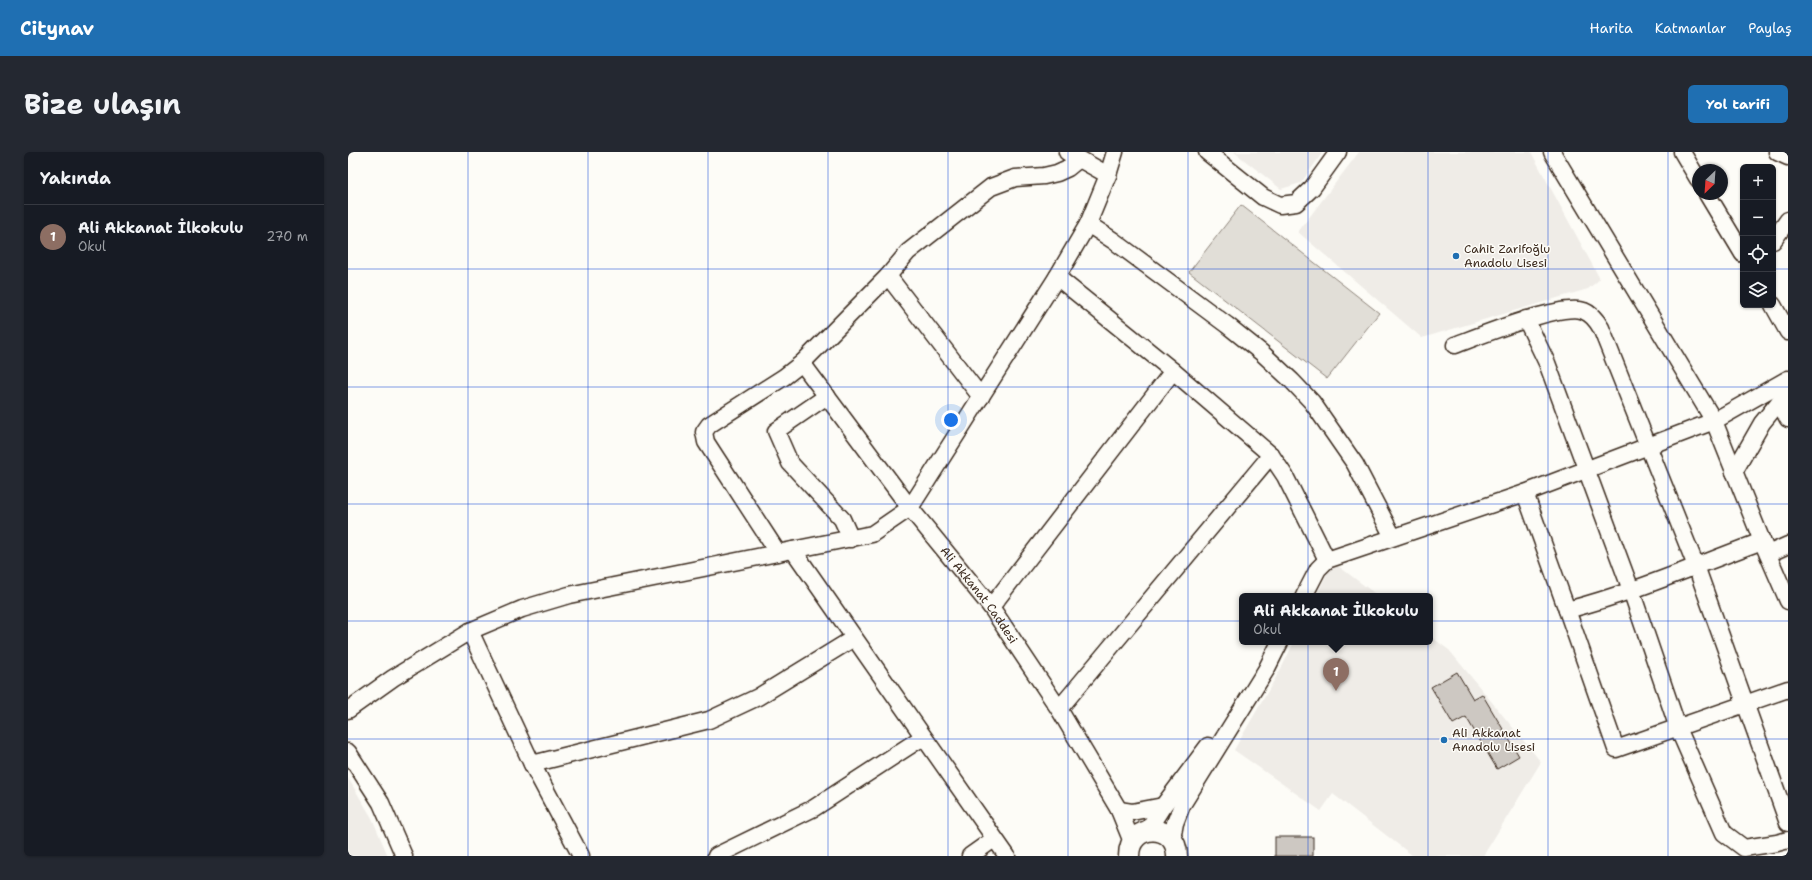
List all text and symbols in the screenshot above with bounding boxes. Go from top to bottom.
text: Citynav [20,16,94,41]
text: Harita [1590,19,1633,37]
text: Katmanlar [1655,19,1726,37]
text: Paylaş [1748,19,1792,37]
text: Bize ulaşın [24,85,181,123]
button: Yol tarifi [1688,85,1788,123]
north arrow [1692,164,1728,200]
map controls [1740,164,1776,308]
button: + [1740,164,1776,200]
text: Yakında [40,167,111,189]
button: − [1740,200,1776,236]
text: Ali Akkanat İlkokulu [78,218,243,238]
text: 1 [50,228,56,245]
text: 270 m [266,228,308,245]
button: locate [1740,236,1776,272]
text: Okul [78,238,106,255]
place label: Cahit Zarifoğlu Anadolu Lisesi [1464,241,1550,271]
marker: Cahit Zarifoğlu Anadolu Lisesi [1451,251,1461,261]
button: layers [1740,272,1776,308]
your location [941,410,961,430]
street label: Ali Akkanat Caddesi [937,543,1021,647]
popup [1239,593,1433,645]
text: Ali Akkanat İlkokulu [1253,601,1419,621]
text: Okul [1253,621,1281,638]
pin: 1 [1323,658,1349,691]
place label: Ali Akkanat Anadolu Lisesi [1452,725,1535,755]
marker: Ali Akkanat Anadolu Lisesi [1439,735,1449,745]

